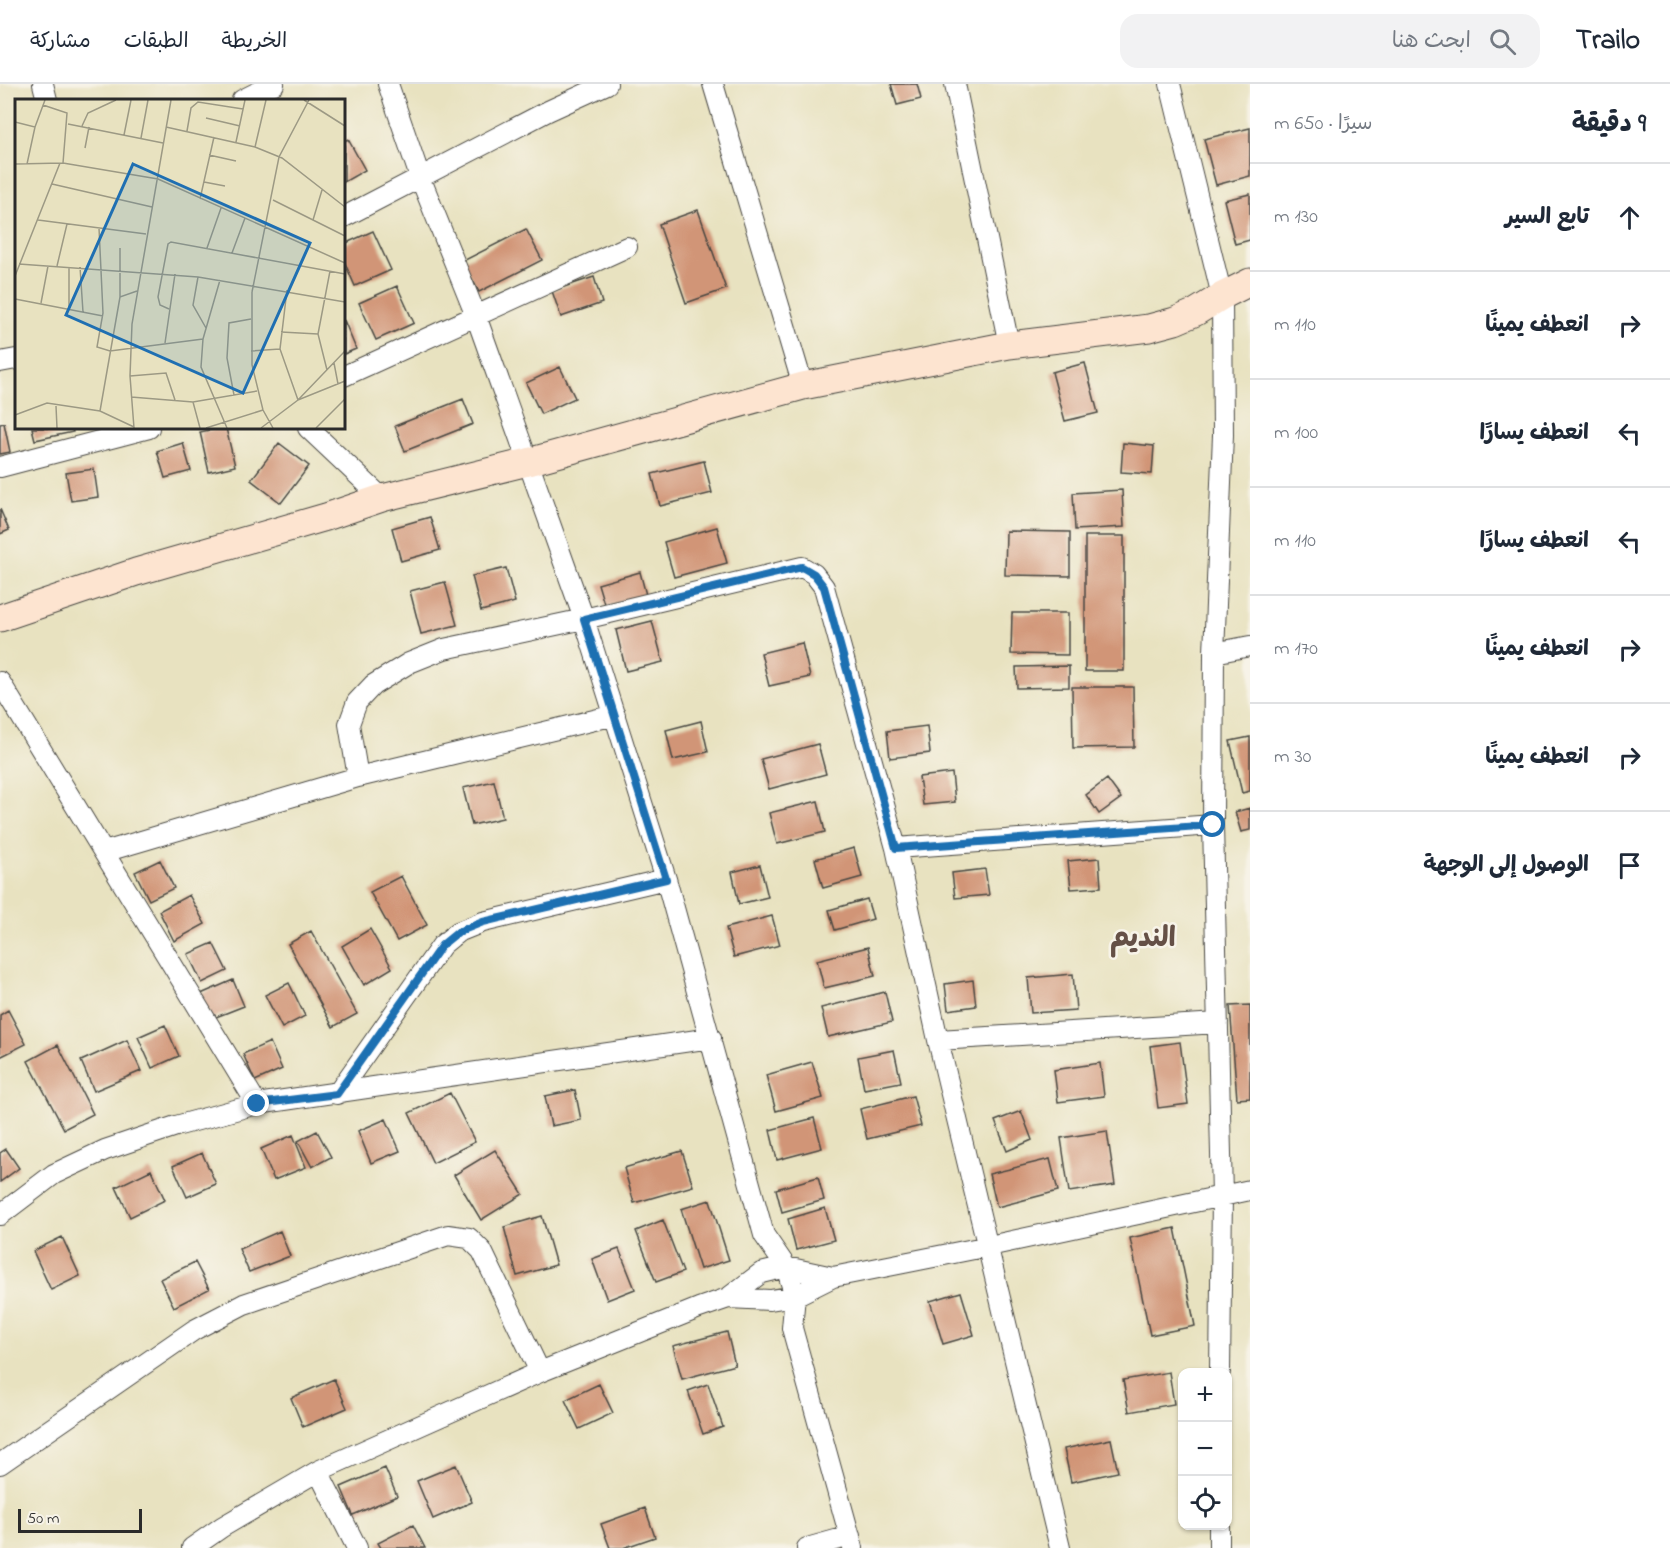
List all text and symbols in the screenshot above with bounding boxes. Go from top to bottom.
search box [1120,14,1540,68]
text: Trailo [1576,21,1640,62]
icon: search [1486,25,1519,58]
text: ابحث هنا [1392,26,1471,58]
text: مشاركة [30,27,91,57]
text: الطبقات [124,27,189,57]
text: الخريطة [222,27,287,57]
inset map [15,99,345,429]
text: 9 دقيقة [1572,106,1646,144]
text: سيرًا · 650 m [1274,110,1372,139]
icon: ahead [1613,201,1646,234]
text: تابع السير [1505,202,1589,234]
text: 130 m [1274,203,1318,232]
icon: right [1613,309,1646,342]
text: انعطف يمينًا [1485,310,1589,342]
text: 110 m [1274,311,1316,340]
icon: left [1613,417,1646,450]
text: انعطف يسارًا [1480,418,1589,450]
text: 100 m [1274,419,1318,448]
icon: left [1613,525,1646,558]
text: انعطف يسارًا [1480,526,1589,558]
text: 110 m [1274,527,1316,556]
icon: right [1613,633,1646,666]
text: انعطف يمينًا [1485,634,1589,666]
text: 170 m [1274,635,1318,664]
icon: right [1613,741,1646,774]
text: انعطف يمينًا [1485,742,1589,774]
text: 30 m [1274,743,1311,772]
route start [1199,811,1225,837]
icon: arrive [1613,849,1646,882]
text: الوصول إلى الوجهة [1423,850,1589,882]
district label: النديم [1110,919,1176,960]
route end [243,1090,269,1116]
map controls [1178,1368,1232,1530]
button: + [1178,1368,1232,1422]
button: − [1178,1422,1232,1476]
button: locate [1178,1476,1232,1530]
scale bar [18,1506,142,1534]
text: 50 m [27,1507,59,1531]

